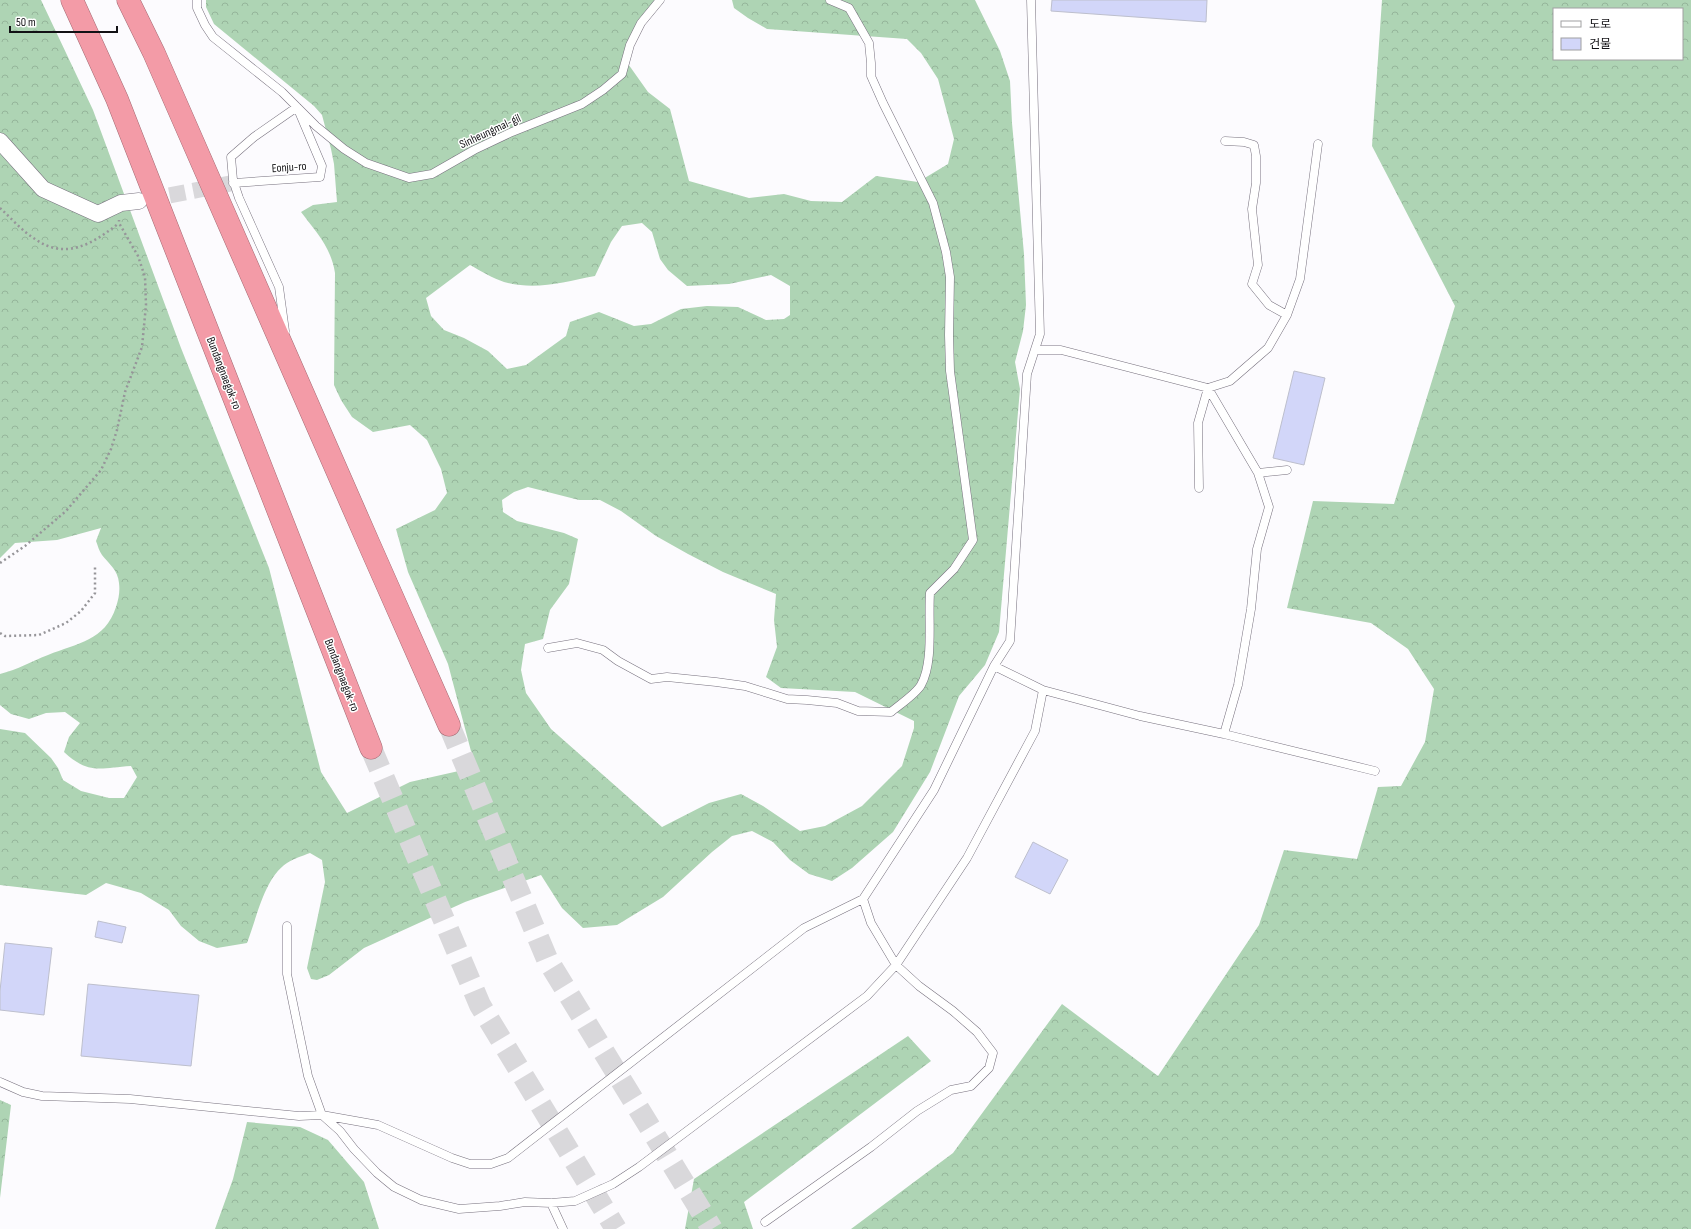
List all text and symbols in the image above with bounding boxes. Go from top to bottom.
scale bar [10,8,117,34]
legend [1553,8,1683,60]
text: 50 m [16,15,36,30]
text: 도로 [1589,17,1611,32]
text: 건물 [1589,37,1611,52]
street label: Sinheungmal-gil [457,111,523,152]
street label: Eonju-ro [271,159,307,176]
street label: Bundangnaegok-ro [203,335,244,412]
street label: Bundangnaegok-ro [321,637,362,714]

